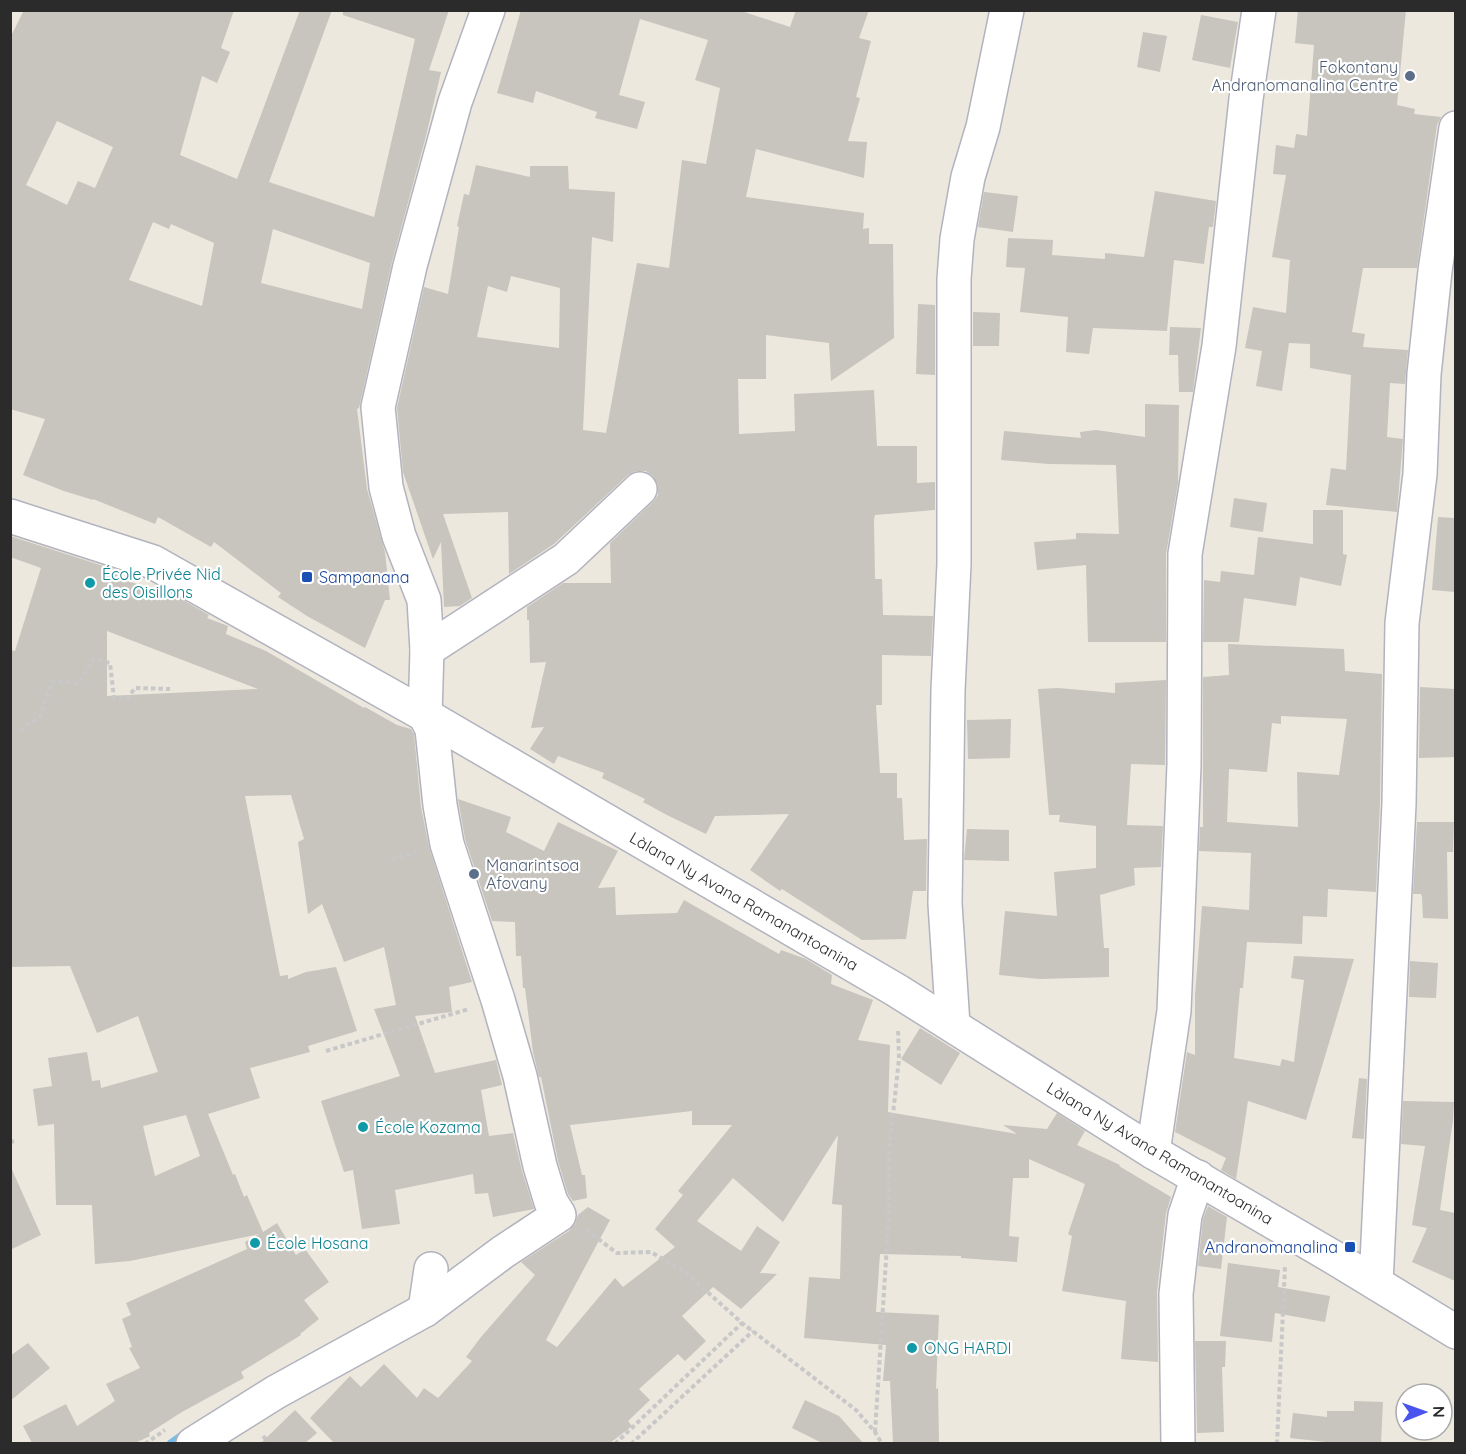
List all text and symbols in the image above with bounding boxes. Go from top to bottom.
place label: Fokontany Andranomanalina Centre [1211,57,1398,95]
marker: Fokontany Andranomanalina Centre [1403,69,1417,83]
place label: École Privée Nid des Oisillons [102,564,221,602]
place label: Sampanana [319,567,410,587]
marker: Sampanana [300,570,314,584]
marker: École Privée Nid des Oisillons [83,576,97,590]
street label: Làlana Ny Avana Ramanantoanina [626,827,862,975]
place label: Manarintsoa Afovany [486,855,579,893]
marker: Manarintsoa Afovany [467,867,481,881]
street label: Làlana Ny Avana Ramanantoanina [1043,1077,1277,1229]
place label: École Kozama [375,1117,481,1137]
marker: École Kozama [356,1120,370,1134]
place label: École Hosana [267,1233,368,1253]
marker: École Hosana [248,1236,262,1250]
place label: Andranomanalina [1205,1237,1338,1257]
marker: Andranomanalina [1343,1240,1357,1254]
place label: ONG HARDI [924,1338,1012,1358]
marker: ONG HARDI [905,1341,919,1355]
north arrow [1394,1382,1454,1442]
text: N [1429,1406,1449,1418]

